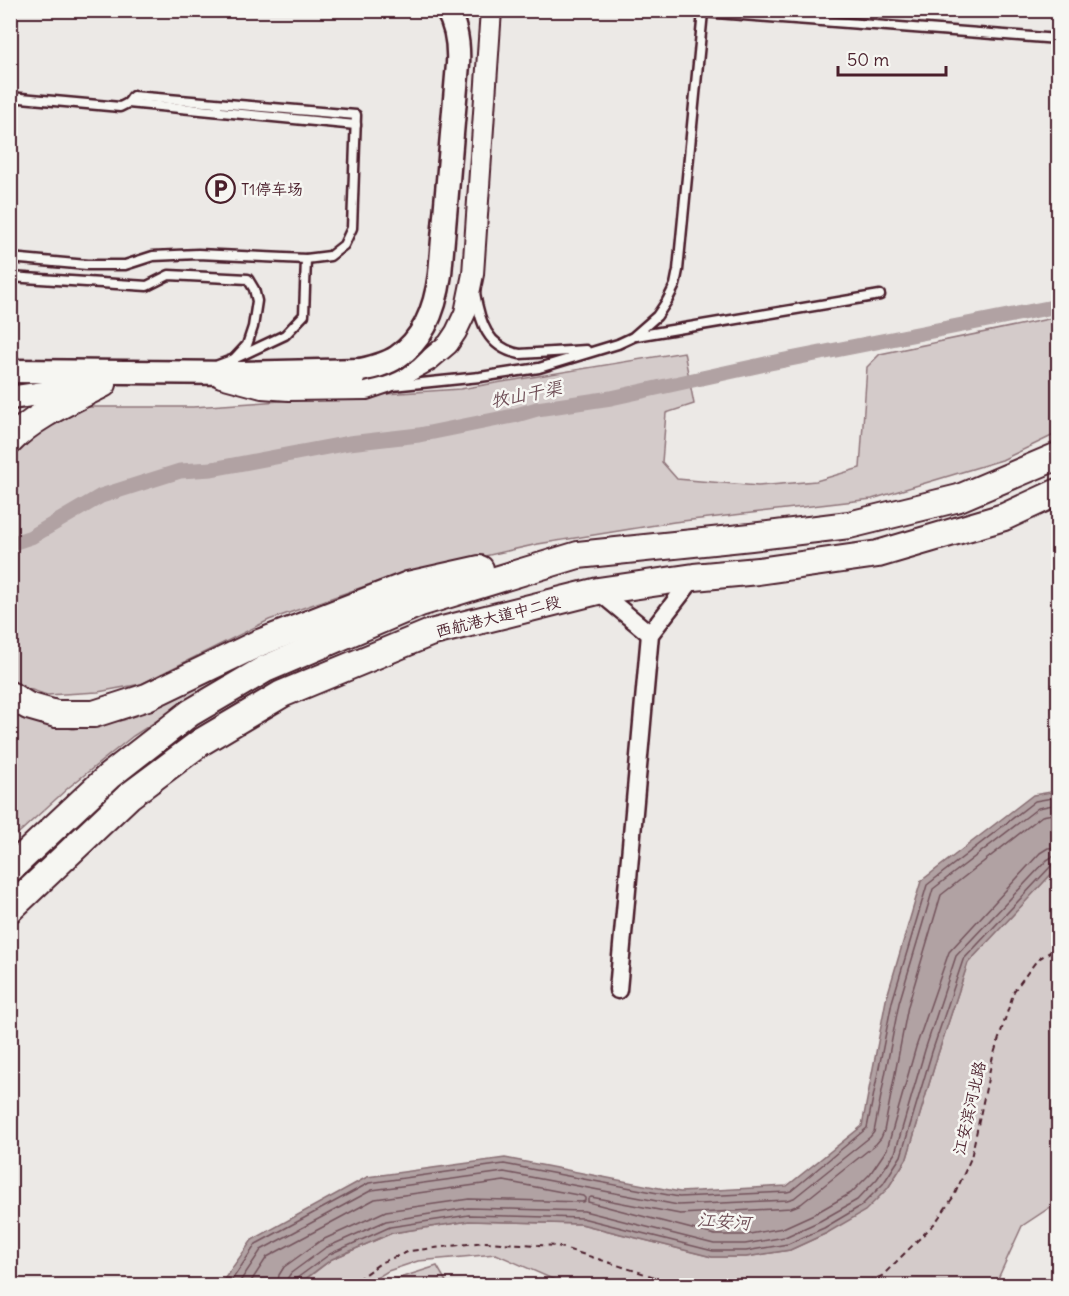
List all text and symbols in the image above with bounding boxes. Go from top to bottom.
scale bar [838,39,946,77]
text: 50 m [847,48,889,71]
parking icon: T1停车场 [204,173,236,205]
place label: T1停车场 [241,179,303,199]
water label: 牧山干渠 [488,375,565,412]
street label: 西航港大道中二段 [433,591,563,641]
street label: 江安滨河北路 [948,1059,990,1157]
water label: 江安河 [696,1208,755,1235]

